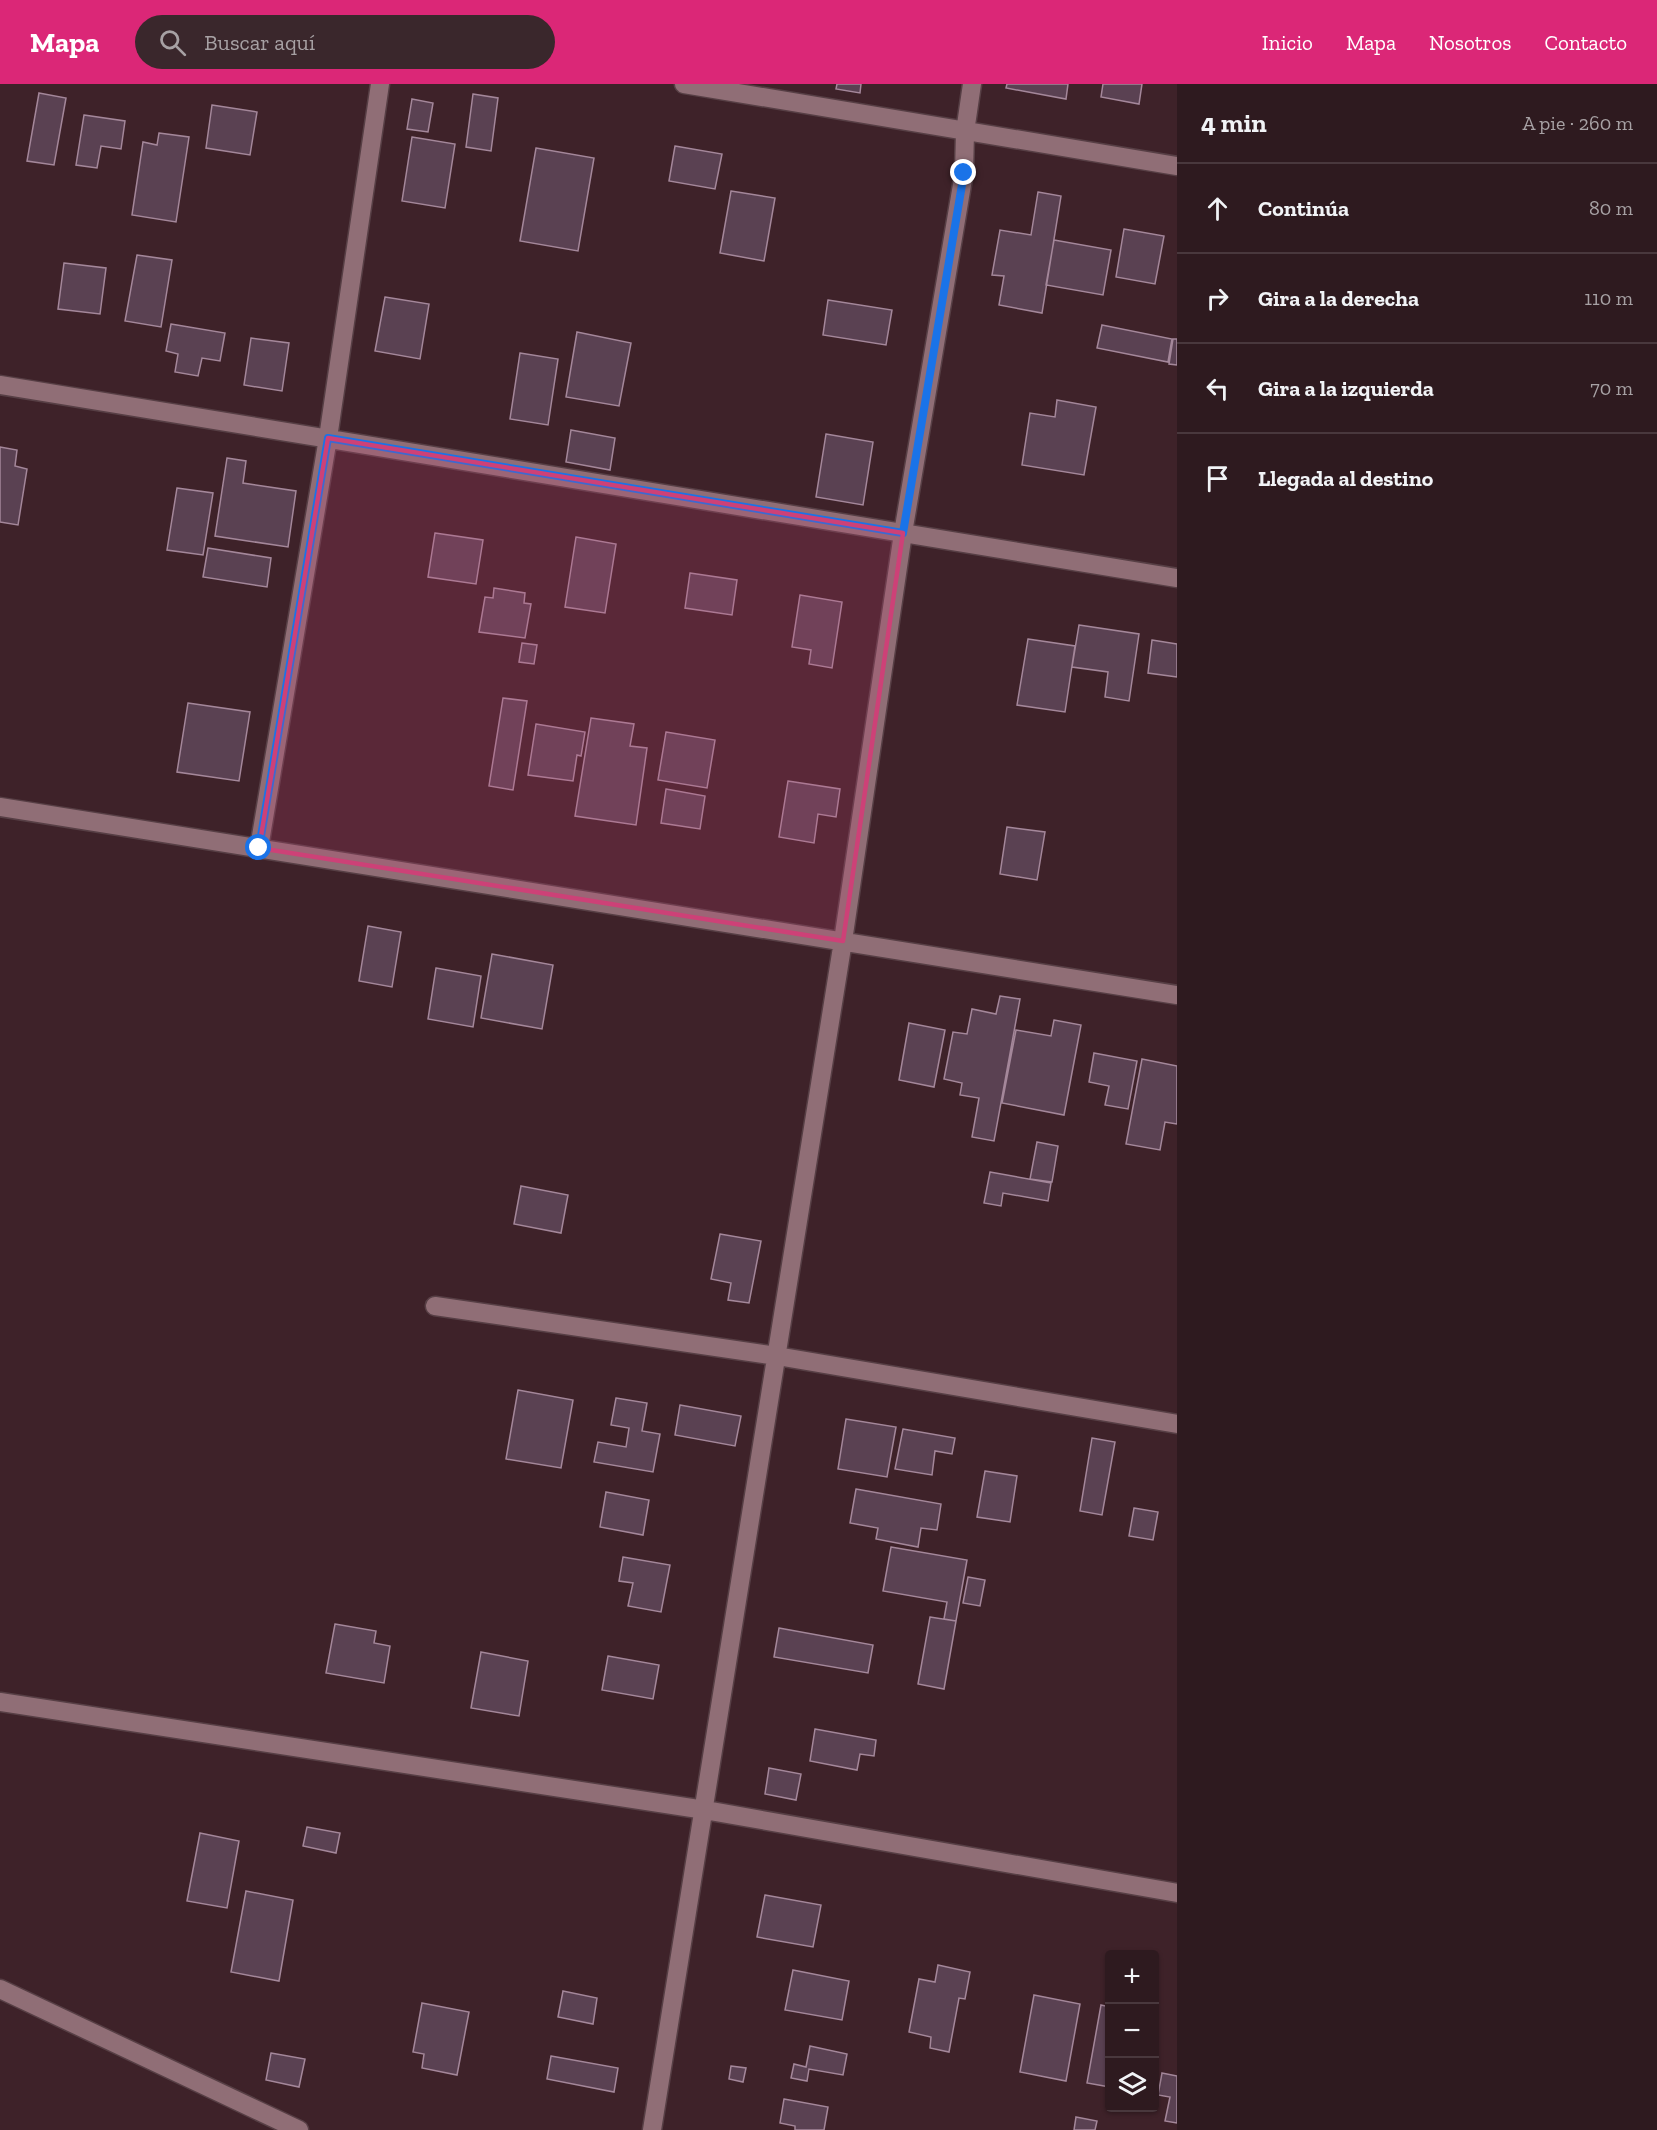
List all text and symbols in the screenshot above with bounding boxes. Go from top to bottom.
search box [135,15,555,69]
text: Mapa [30,26,99,59]
icon: search [156,26,189,59]
text: Buscar aquí [204,29,315,56]
text: Inicio [1262,30,1313,55]
text: Mapa [1346,30,1396,55]
text: Nosotros [1429,30,1511,55]
text: Contacto [1544,30,1627,55]
text: 4 min [1201,107,1267,139]
text: A pie · 260 m [1522,111,1633,135]
route end [950,159,976,185]
icon: ahead [1201,192,1234,225]
text: Continúa [1258,195,1349,222]
text: 80 m [1589,196,1633,220]
icon: right [1201,282,1234,315]
text: Gira a la derecha [1258,285,1419,312]
text: 110 m [1584,286,1633,310]
icon: left [1201,372,1234,405]
text: Gira a la izquierda [1258,375,1434,402]
text: 70 m [1590,376,1633,400]
icon: arrive [1201,462,1234,495]
text: Llegada al destino [1258,465,1433,492]
route start [245,834,271,860]
map controls [1105,1950,1159,2112]
button: + [1105,1950,1159,2004]
button: − [1105,2004,1159,2058]
button: layers [1105,2058,1159,2112]

